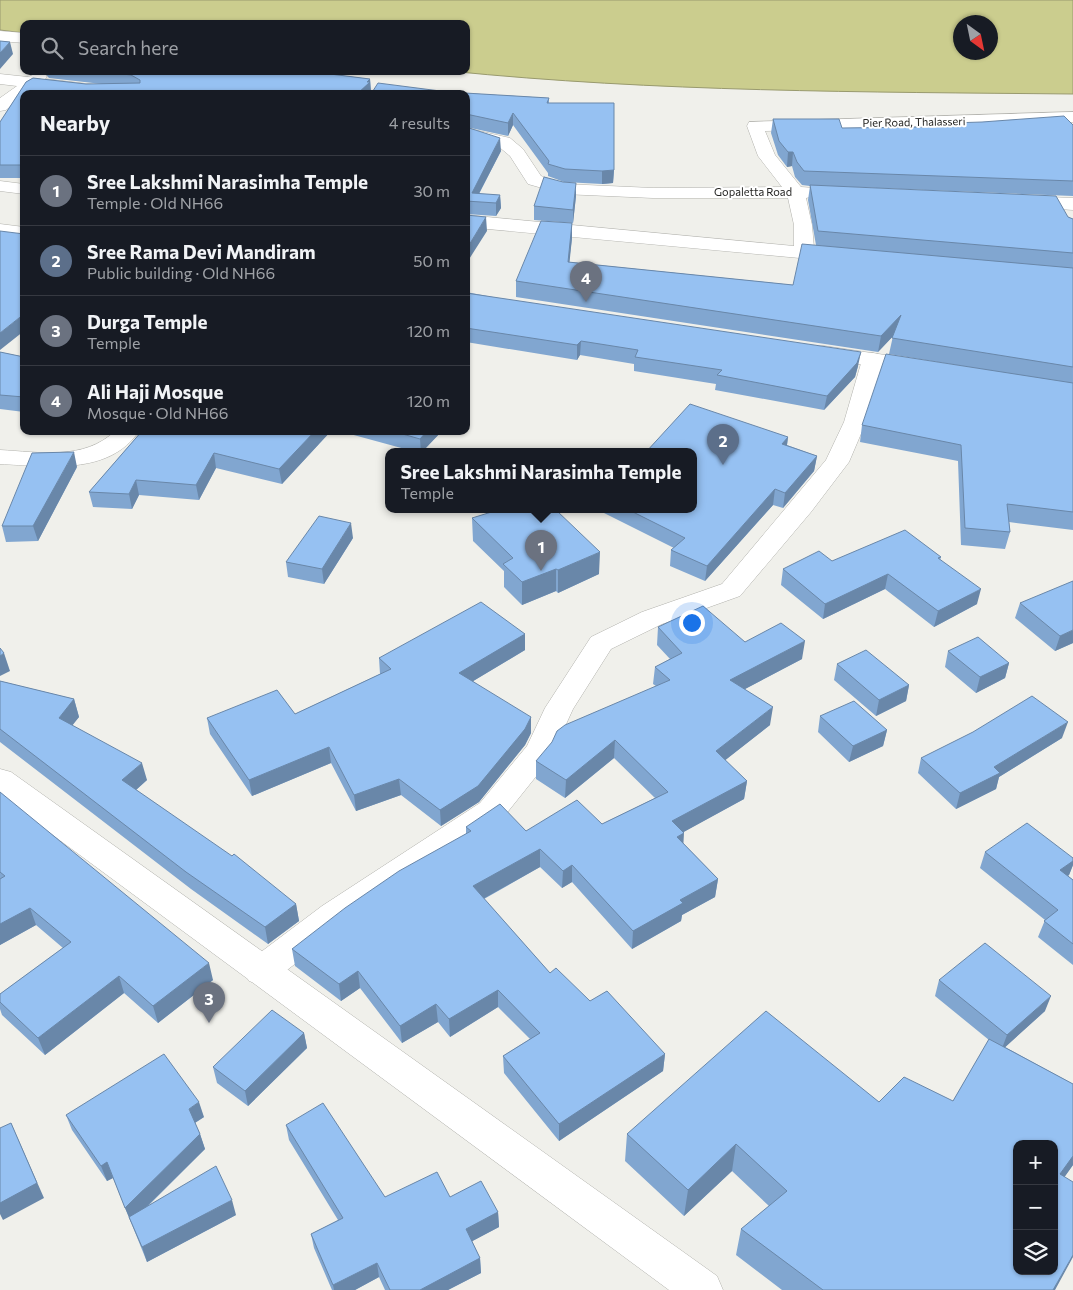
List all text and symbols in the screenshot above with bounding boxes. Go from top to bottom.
north arrow [953,15,998,60]
search box [20,20,470,75]
icon: search [38,34,66,62]
text: Search here [78,36,178,59]
text: Nearby [40,110,110,135]
text: 4 results [389,113,450,132]
street label: Pier Road, Thalasseri [862,114,966,129]
text: Sree Lakshmi Narasimha Temple [87,170,368,193]
text: 1 [52,181,60,200]
text: 30 m [413,181,450,200]
street label: Gopaletta Road [714,185,792,198]
text: Temple · Old NH66 [87,193,223,212]
text: Sree Rama Devi Mandiram [87,240,316,263]
text: 2 [51,251,61,270]
text: 50 m [413,251,450,270]
pin: 4 [570,261,602,302]
text: Public building · Old NH66 [87,263,275,282]
text: Durga Temple [87,310,208,333]
text: 3 [51,321,61,340]
text: 120 m [407,321,450,340]
text: Temple [87,333,140,352]
text: Ali Haji Mosque [87,380,223,403]
text: 4 [51,391,61,410]
text: 120 m [407,391,450,410]
text: Mosque · Old NH66 [87,403,229,422]
pin: 2 [707,424,739,465]
popup [385,448,697,513]
text: Sree Lakshmi Narasimha Temple [400,460,682,483]
text: Temple [400,483,454,502]
pin: 1 [525,530,557,571]
your location [679,610,705,636]
pin: 3 [193,982,225,1023]
map controls [1013,1140,1058,1275]
button: + [1013,1140,1058,1185]
button: − [1013,1185,1058,1230]
button: layers [1013,1230,1058,1275]

